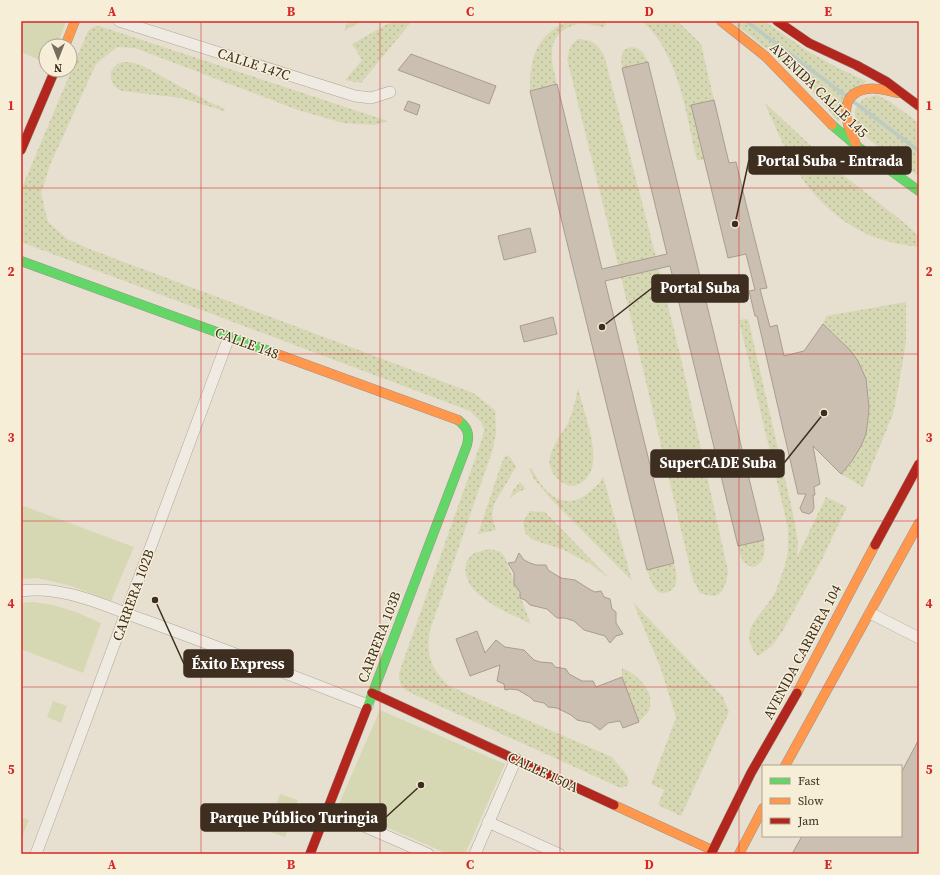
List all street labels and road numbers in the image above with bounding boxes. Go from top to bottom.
street label: AVENIDA CALLE 145 [766,38,872,142]
street label: CALLE 147C [215,43,293,85]
street label: CALLE 148 [212,322,282,364]
street label: CARRERA 102B [107,546,159,644]
street label: AVENIDA CARRERA 104 [758,581,846,723]
street label: CARRERA 103B [352,588,406,686]
street label: CALLE 150A [504,747,582,797]

